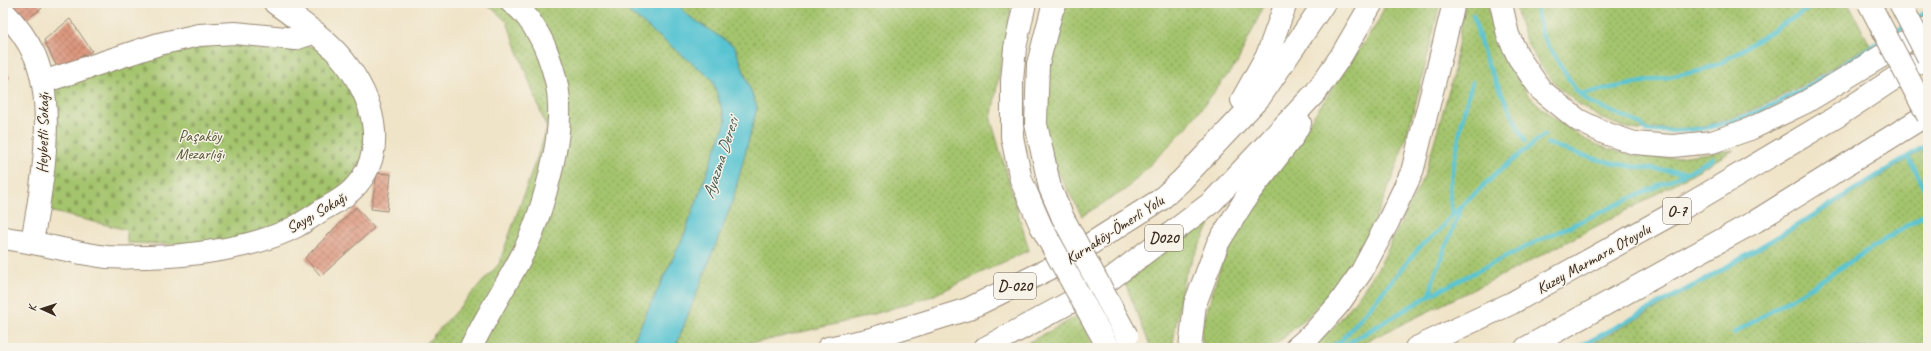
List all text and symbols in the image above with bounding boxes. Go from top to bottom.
street label: Heybetli Sokağı [32,91,54,174]
water label: Ayazma Deresi [698,112,744,201]
park label: Paşaköy Mezarlığı [176,126,225,164]
street label: Saygı Sokağı [283,187,351,238]
street label: Kurnaköy-Ömerli Yolu [1062,190,1168,269]
road number: O-7 [1663,198,1691,224]
street label: Kuzey Marmara Otoyolu [1533,219,1655,299]
road number: D020 [1145,225,1183,251]
road number: D-020 [994,273,1036,299]
north arrow [22,289,62,329]
text: K [25,303,39,312]

